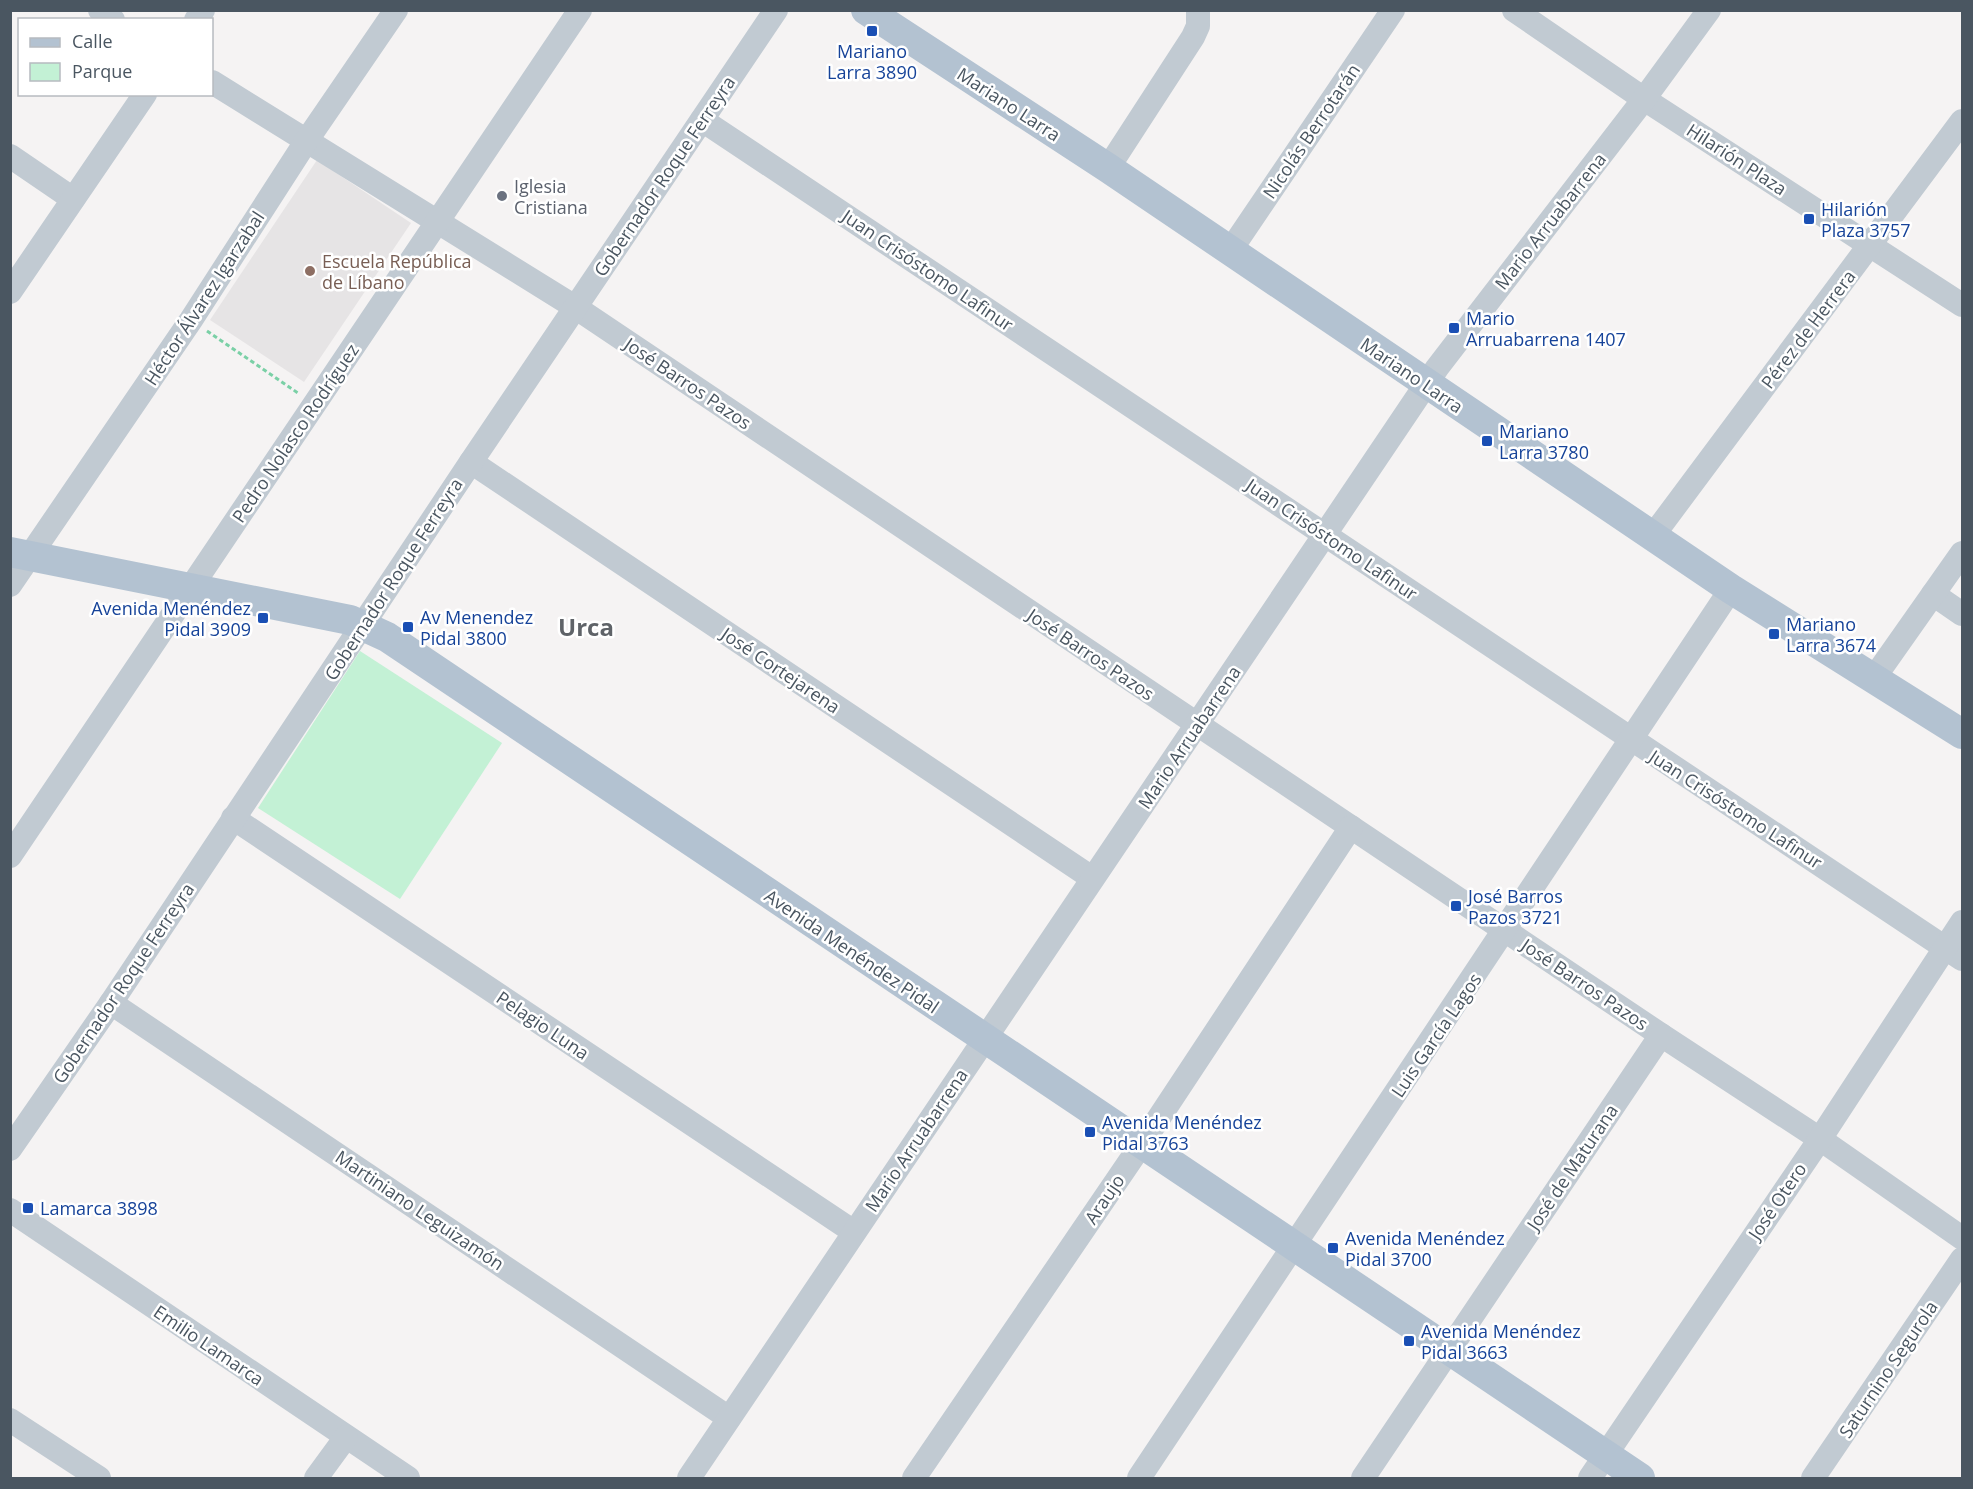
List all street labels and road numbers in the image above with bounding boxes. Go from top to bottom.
street label: Nicolás Berrotarán [1257,59,1365,203]
street label: Mariano Larra [953,62,1065,146]
street label: Gobernador Roque Ferreyra [588,71,740,281]
street label: Hilarión Plaza [1682,118,1792,200]
street label: Mario Arruabarrena [1489,148,1611,294]
street label: Juan Crisóstomo Lafinur [836,203,1019,337]
street label: Héctor Álvarez Igarzabal [139,206,269,390]
street label: Pérez de Herrera [1755,265,1861,393]
street label: José Barros Pazos [618,331,756,434]
street label: Mariano Larra [1356,332,1468,418]
street label: Pedro Nolasco Rodríguez [226,339,364,527]
street label: Juan Crisóstomo Lafinur [1240,472,1423,606]
street label: Gobernador Roque Ferreyra [318,473,468,685]
street label: José Barros Pazos [1021,602,1159,705]
street label: José Cortejarena [715,620,845,719]
street label: Mario Arruabarrena [1132,661,1246,813]
street label: Juan Crisóstomo Lafinur [1643,743,1828,874]
street label: Gobernador Roque Ferreyra [47,878,199,1088]
street label: Avenida Menéndez Pidal [760,884,944,1018]
street label: José Barros Pazos [1515,932,1653,1035]
street label: Luis García Lagos [1385,968,1487,1102]
street label: Pelagio Luna [492,985,594,1065]
street label: Mario Arruabarrena [859,1064,973,1216]
street label: José de Maturana [1520,1099,1623,1236]
street label: Martiniano Leguizamón [331,1145,509,1275]
street label: José Otero [1741,1158,1811,1246]
street label: Araujo [1079,1169,1129,1229]
street label: Saturnino Segurola [1833,1296,1943,1442]
street label: Emilio Lamarca [149,1299,269,1391]

